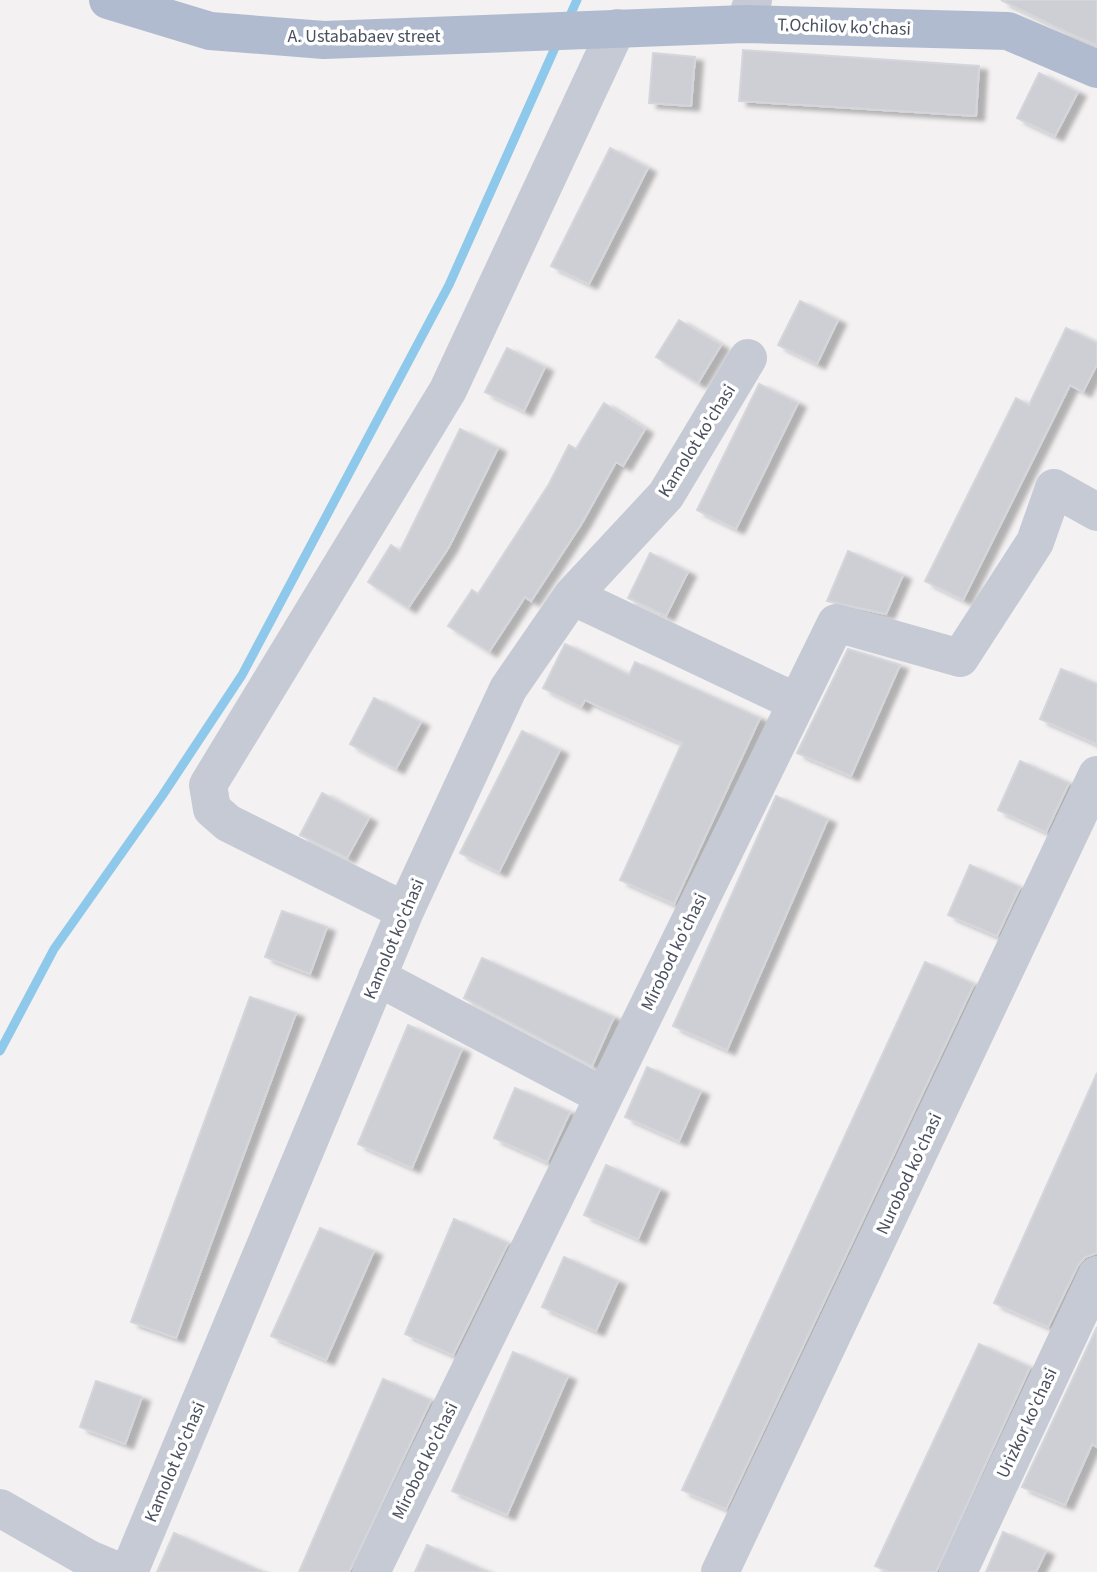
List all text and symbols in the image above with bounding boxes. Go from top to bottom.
street label: T.Ochilov ko'chasi [777,12,911,42]
street label: A. Ustababaev street [287,24,441,49]
street label: Kamolot ko'chasi [652,380,742,502]
street label: Kamolot ko'chasi [357,875,431,1003]
street label: Mirobod ko'chasi [635,889,713,1015]
street label: Nurobod ko'chasi [870,1109,948,1239]
street label: Urizkor ko'chasi [991,1364,1063,1482]
street label: Kamolot ko'chasi [138,1398,212,1526]
street label: Mirobod ko'chasi [386,1398,464,1524]

